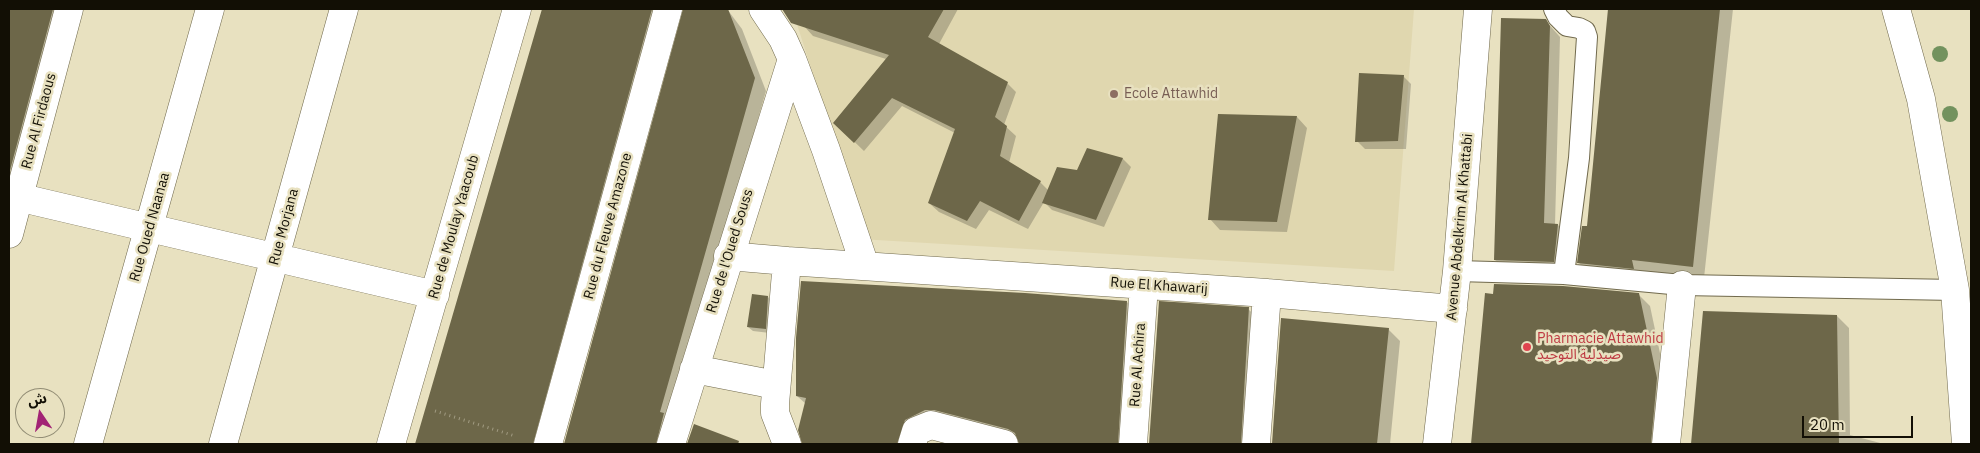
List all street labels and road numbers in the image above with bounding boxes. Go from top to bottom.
street label: Rue Al Firdaous [18,71,60,171]
street label: Avenue Abdelkrim Al Khattabi [1443,133,1477,321]
street label: Rue du Fleuve Amazone [580,151,636,301]
street label: Rue de Moulay Yaacoub [425,153,483,301]
street label: Rue Oued Naanaa [126,171,174,283]
street label: Rue Morjana [266,187,302,267]
street label: Rue de l'Oued Souss [703,187,757,315]
street label: Rue El Khawarij [1110,274,1208,298]
street label: Rue Al Achira [1127,323,1149,407]

